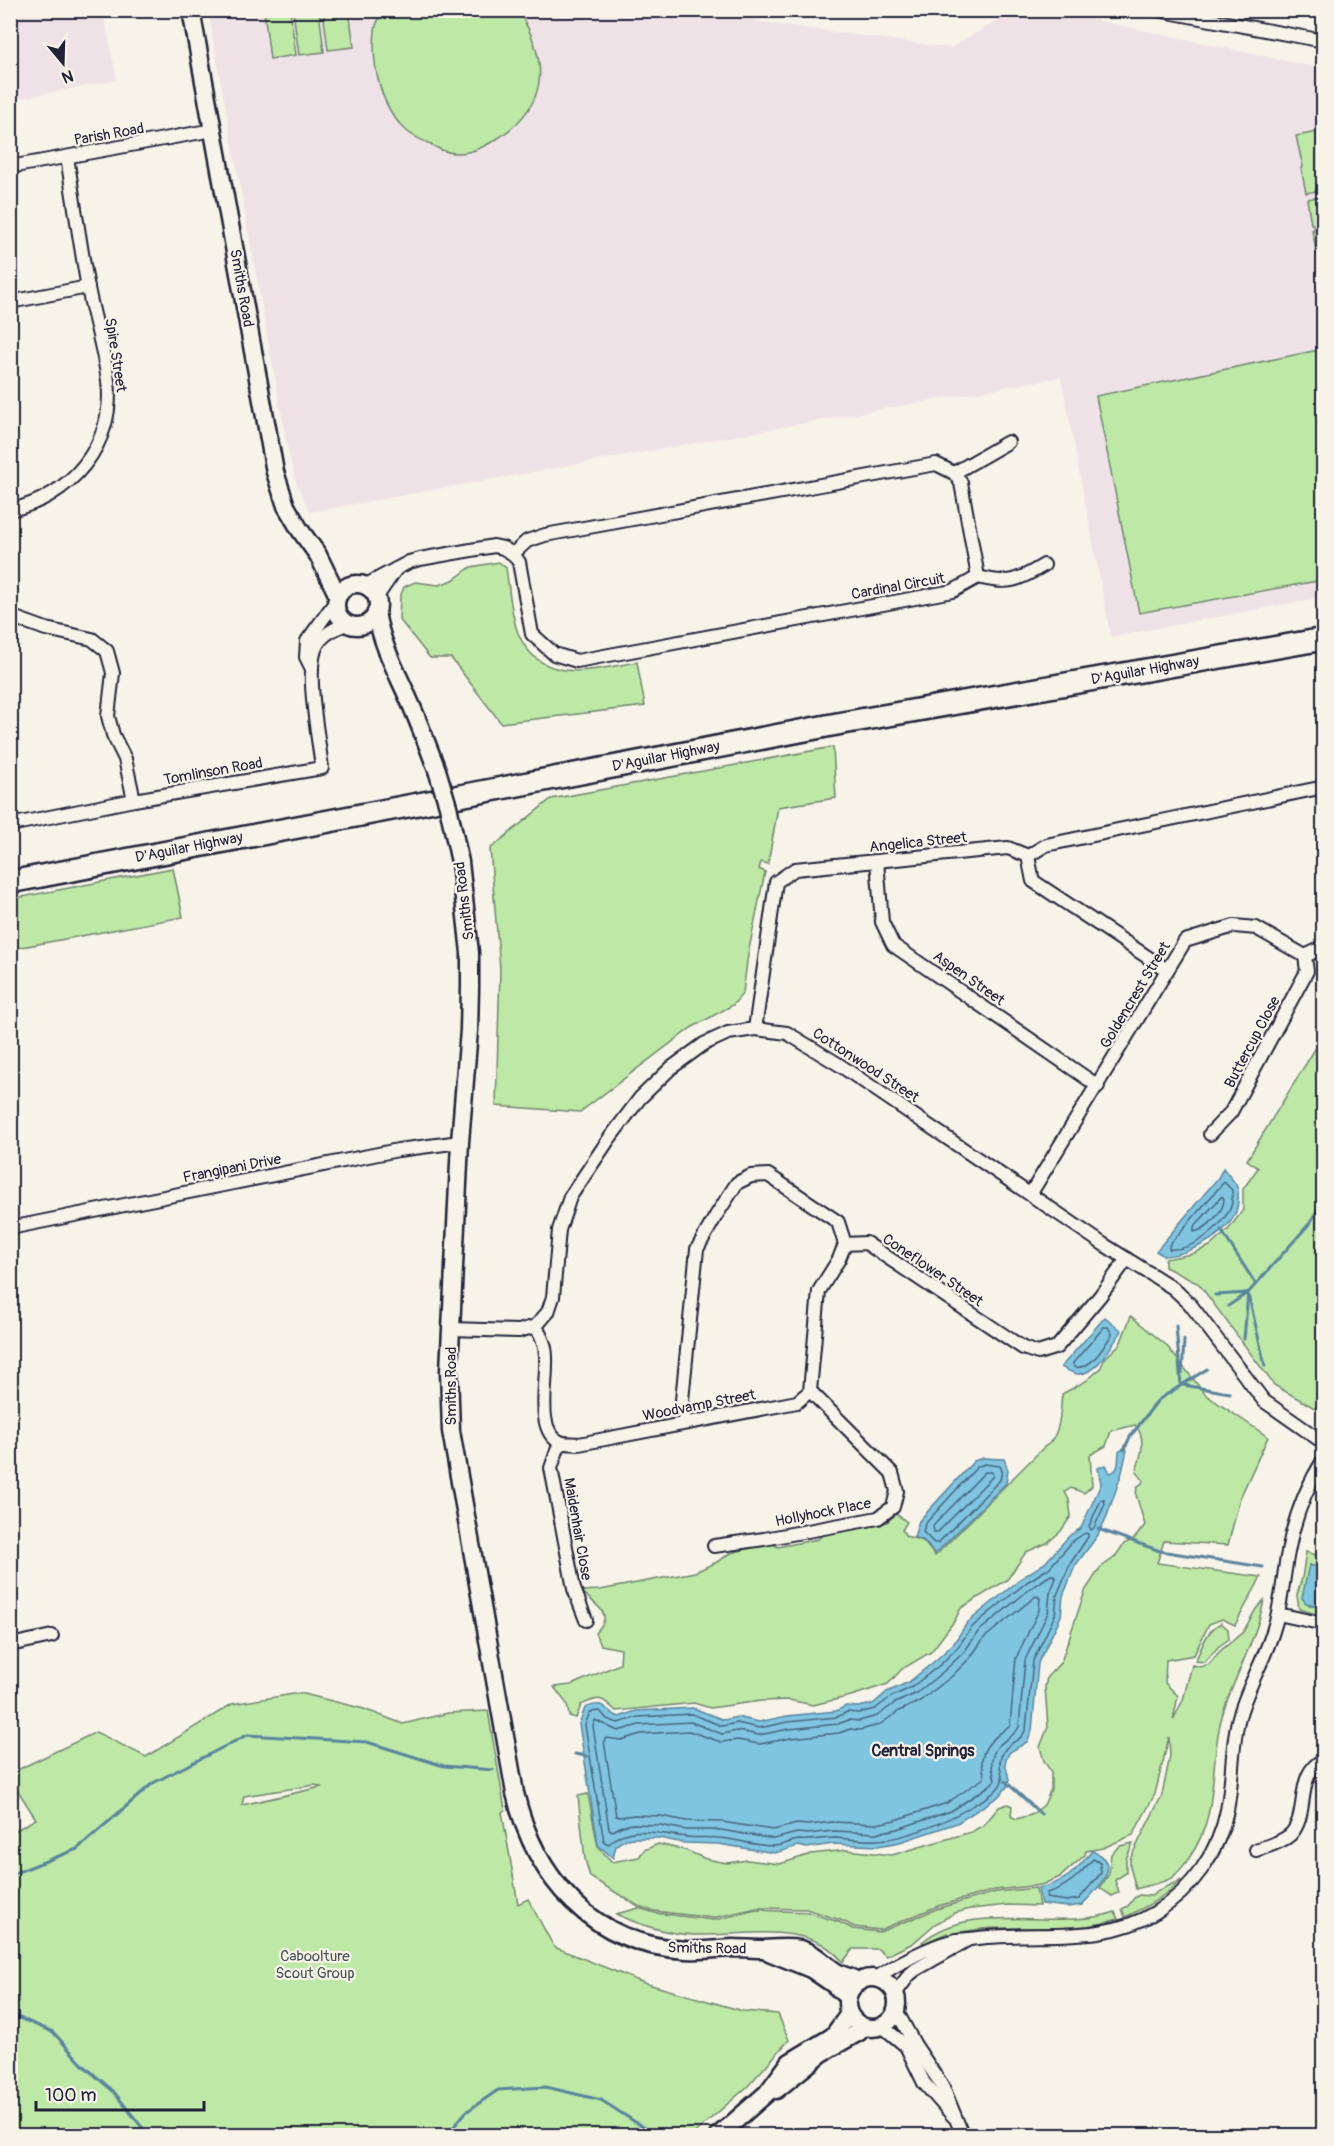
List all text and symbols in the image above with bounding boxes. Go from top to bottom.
north arrow [33,33,93,93]
text: N [59,65,76,88]
street label: Parish Road [73,119,146,150]
street label: Smiths Road [225,248,258,329]
street label: Spire Street [100,317,131,394]
street label: Cardinal Circuit [850,569,947,604]
street label: D'Aguilar Highway [1090,652,1201,689]
street label: D'Aguilar Highway [611,737,722,776]
street label: Tomlinson Road [162,753,264,790]
street label: D'Aguilar Highway [134,828,245,867]
street label: Angelica Street [868,828,969,857]
street label: Smiths Road [450,861,479,941]
street label: Goldencrest Street [1096,938,1175,1052]
street label: Aspen Street [929,947,1009,1011]
street label: Buttercup Close [1220,992,1285,1091]
street label: Cottonwood Street [809,1024,923,1107]
street label: Frangipani Drive [181,1150,283,1187]
street label: Coneflower Street [879,1230,987,1312]
street label: Smiths Road [442,1347,461,1425]
street label: Woodvamp Street [641,1385,758,1426]
street label: Maidenhair Close [559,1476,596,1582]
street label: Hollyhock Place [774,1494,873,1531]
district label: Central Springs [872,1741,975,1761]
street label: Smiths Road [667,1938,747,1959]
park label: Caboolture Scout Group [276,1947,354,1983]
scale bar [36,2074,204,2112]
text: 100 m [45,2084,97,2107]

